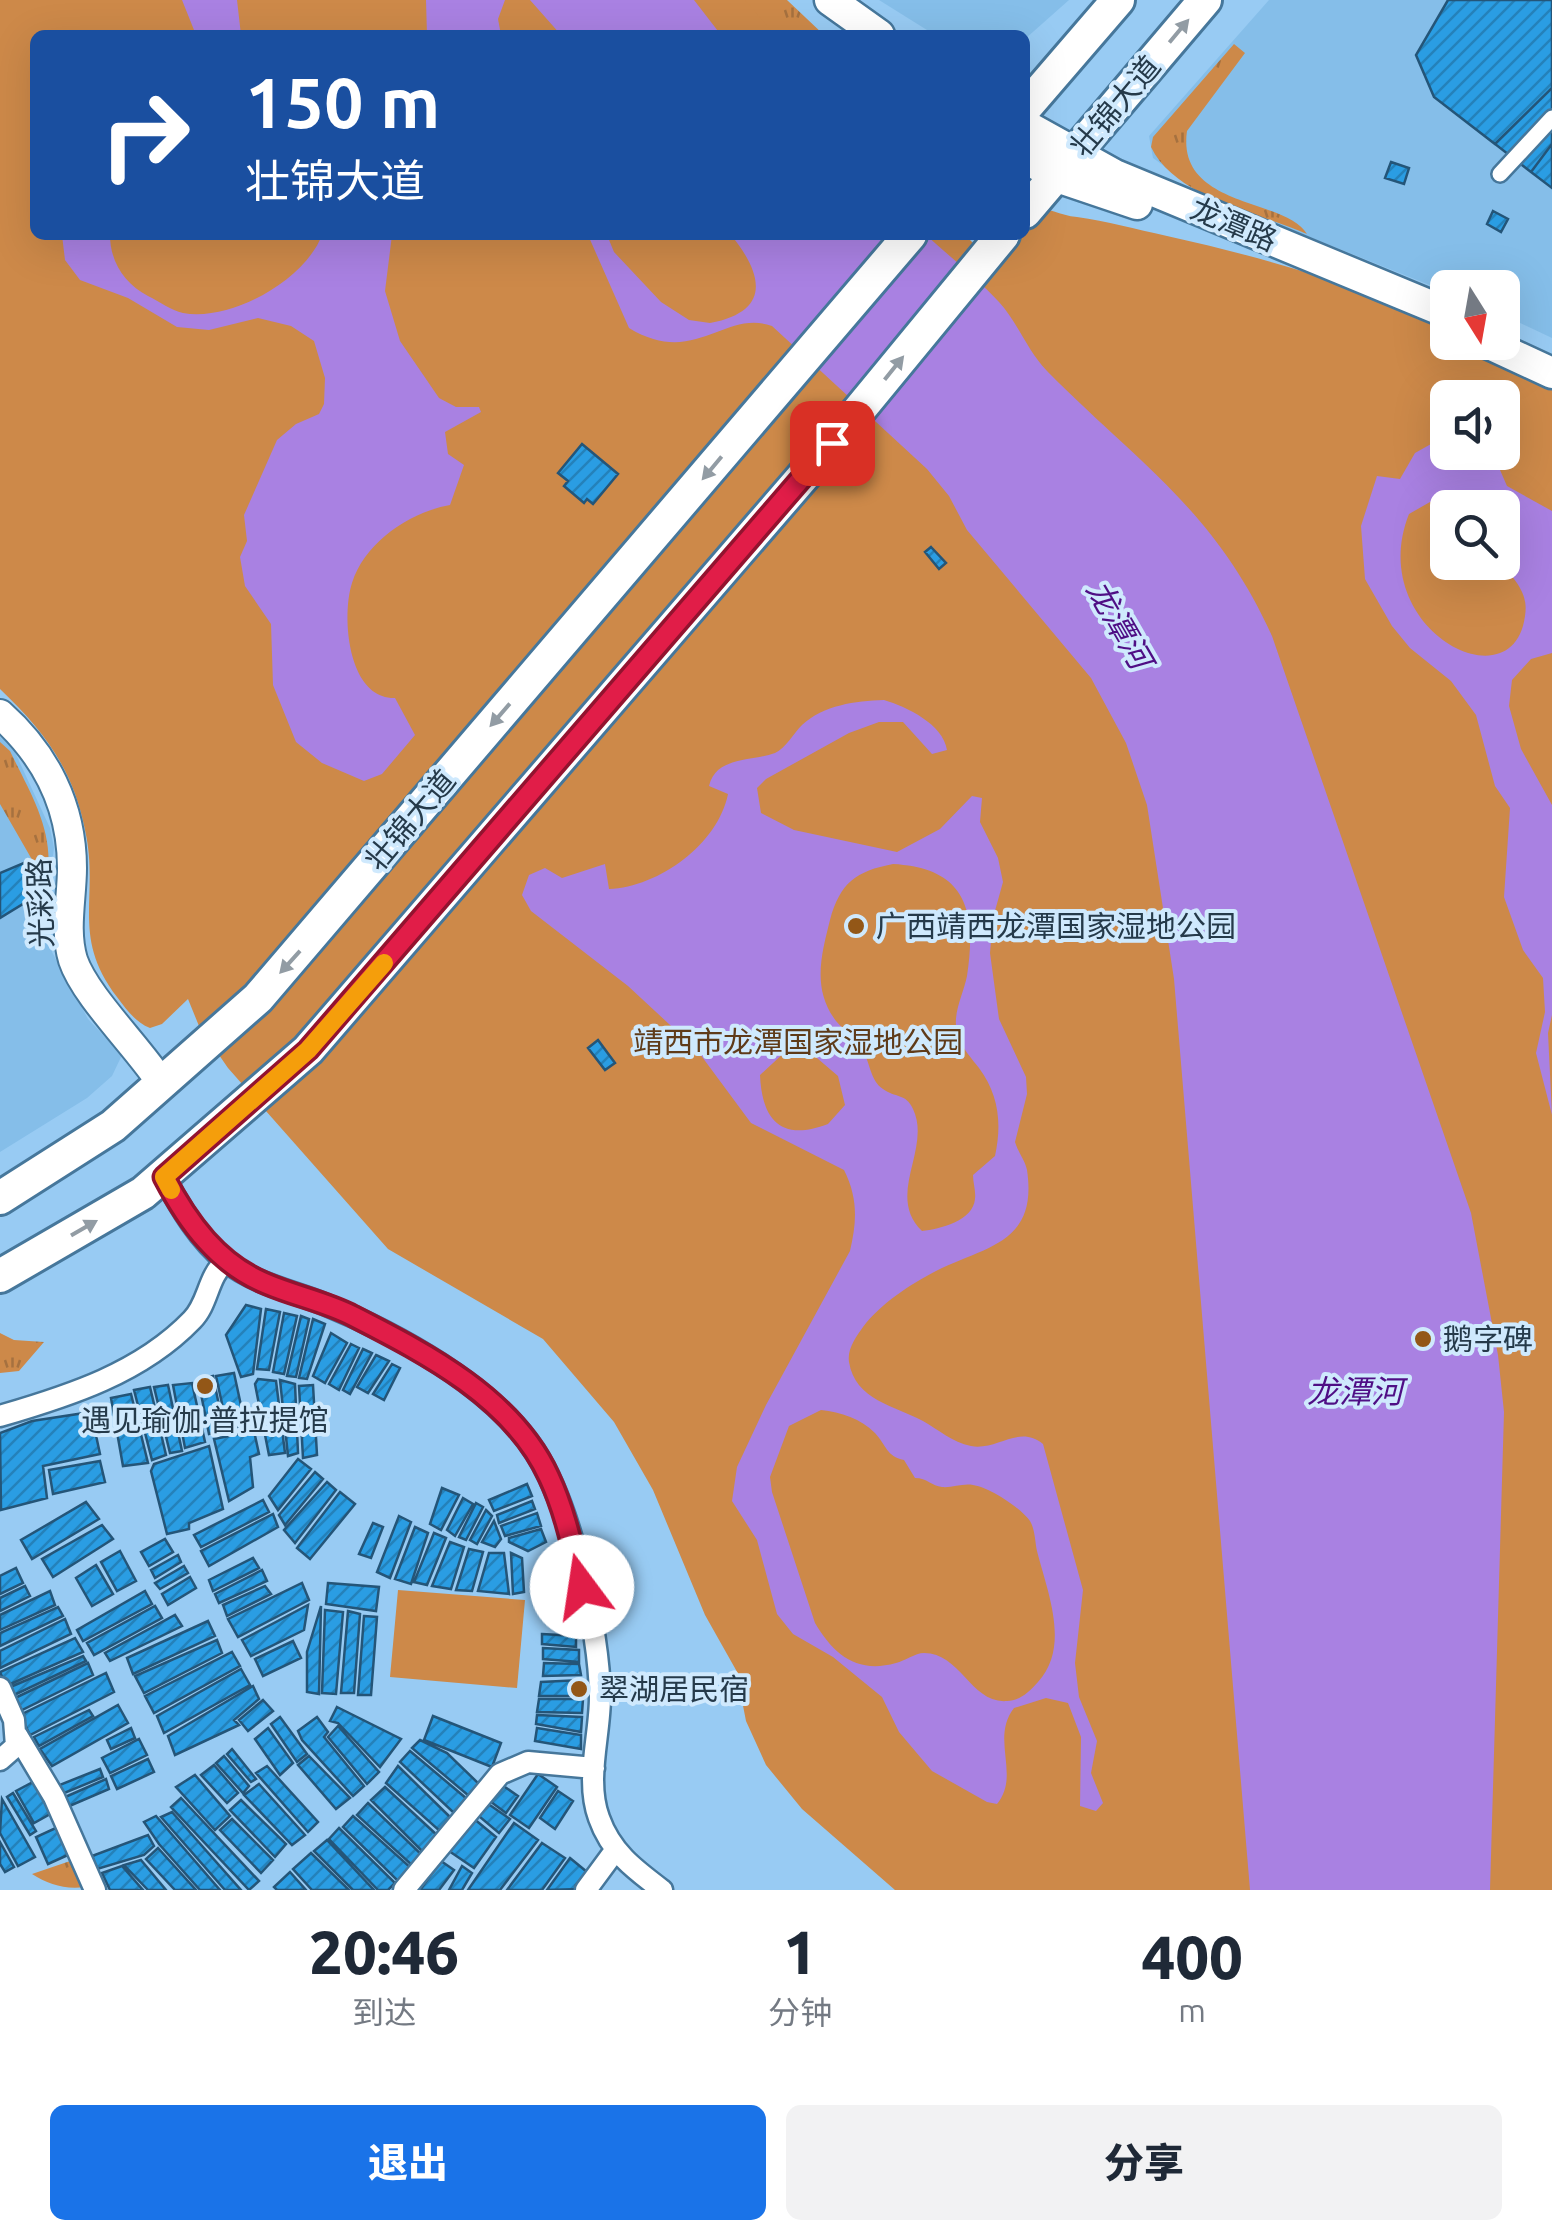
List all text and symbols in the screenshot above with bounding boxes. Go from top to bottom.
one-way arrow [1168,18,1189,43]
street label: 壮锦大道 [1063,49,1167,163]
text: 150 m [245,63,440,141]
icon: right [80,70,210,200]
text: 壮锦大道 [245,155,425,206]
street label: 龙潭路 [1186,191,1282,257]
north arrow [1430,270,1520,360]
map controls [1430,270,1520,580]
one-way arrow [883,355,904,381]
button: sound [1430,380,1520,470]
pin [790,401,875,486]
icon: arrive [805,416,860,471]
one-way arrow [702,456,724,481]
button: search [1430,490,1520,580]
water label: 龙潭河 [1080,573,1163,680]
one-way arrow [490,702,512,727]
street label: 壮锦大道 [358,763,462,877]
street label: 光彩路 [21,857,59,949]
place label: 广西靖西龙潭国家湿地公园 [876,909,1236,943]
marker: 广西靖西龙潭国家湿地公园 [845,915,867,937]
one-way arrow [279,949,301,974]
park label: 靖西市龙潭国家湿地公园 [633,1025,963,1059]
one-way arrow [70,1219,98,1237]
place label: 鹅字碑 [1443,1322,1533,1356]
marker: 鹅字碑 [1412,1328,1434,1350]
water label: 龙潭河 [1307,1373,1409,1409]
marker: 遇见瑜伽·普拉提馆 [194,1375,216,1397]
place label: 遇见瑜伽·普拉提馆 [81,1403,329,1437]
position arrow [530,1535,634,1639]
place label: 翠湖居民宿 [599,1672,749,1706]
marker: 翠湖居民宿 [568,1678,590,1700]
text: 20:46 [309,1918,459,1985]
text: 1 [783,1918,817,1985]
text: 400 [1141,1923,1243,1990]
text: m [1178,1992,1206,2028]
text: 到达 [352,1994,416,2030]
text: 分钟 [768,1994,832,2030]
button: 退出 [50,2105,766,2220]
button: 分享 [786,2105,1502,2220]

